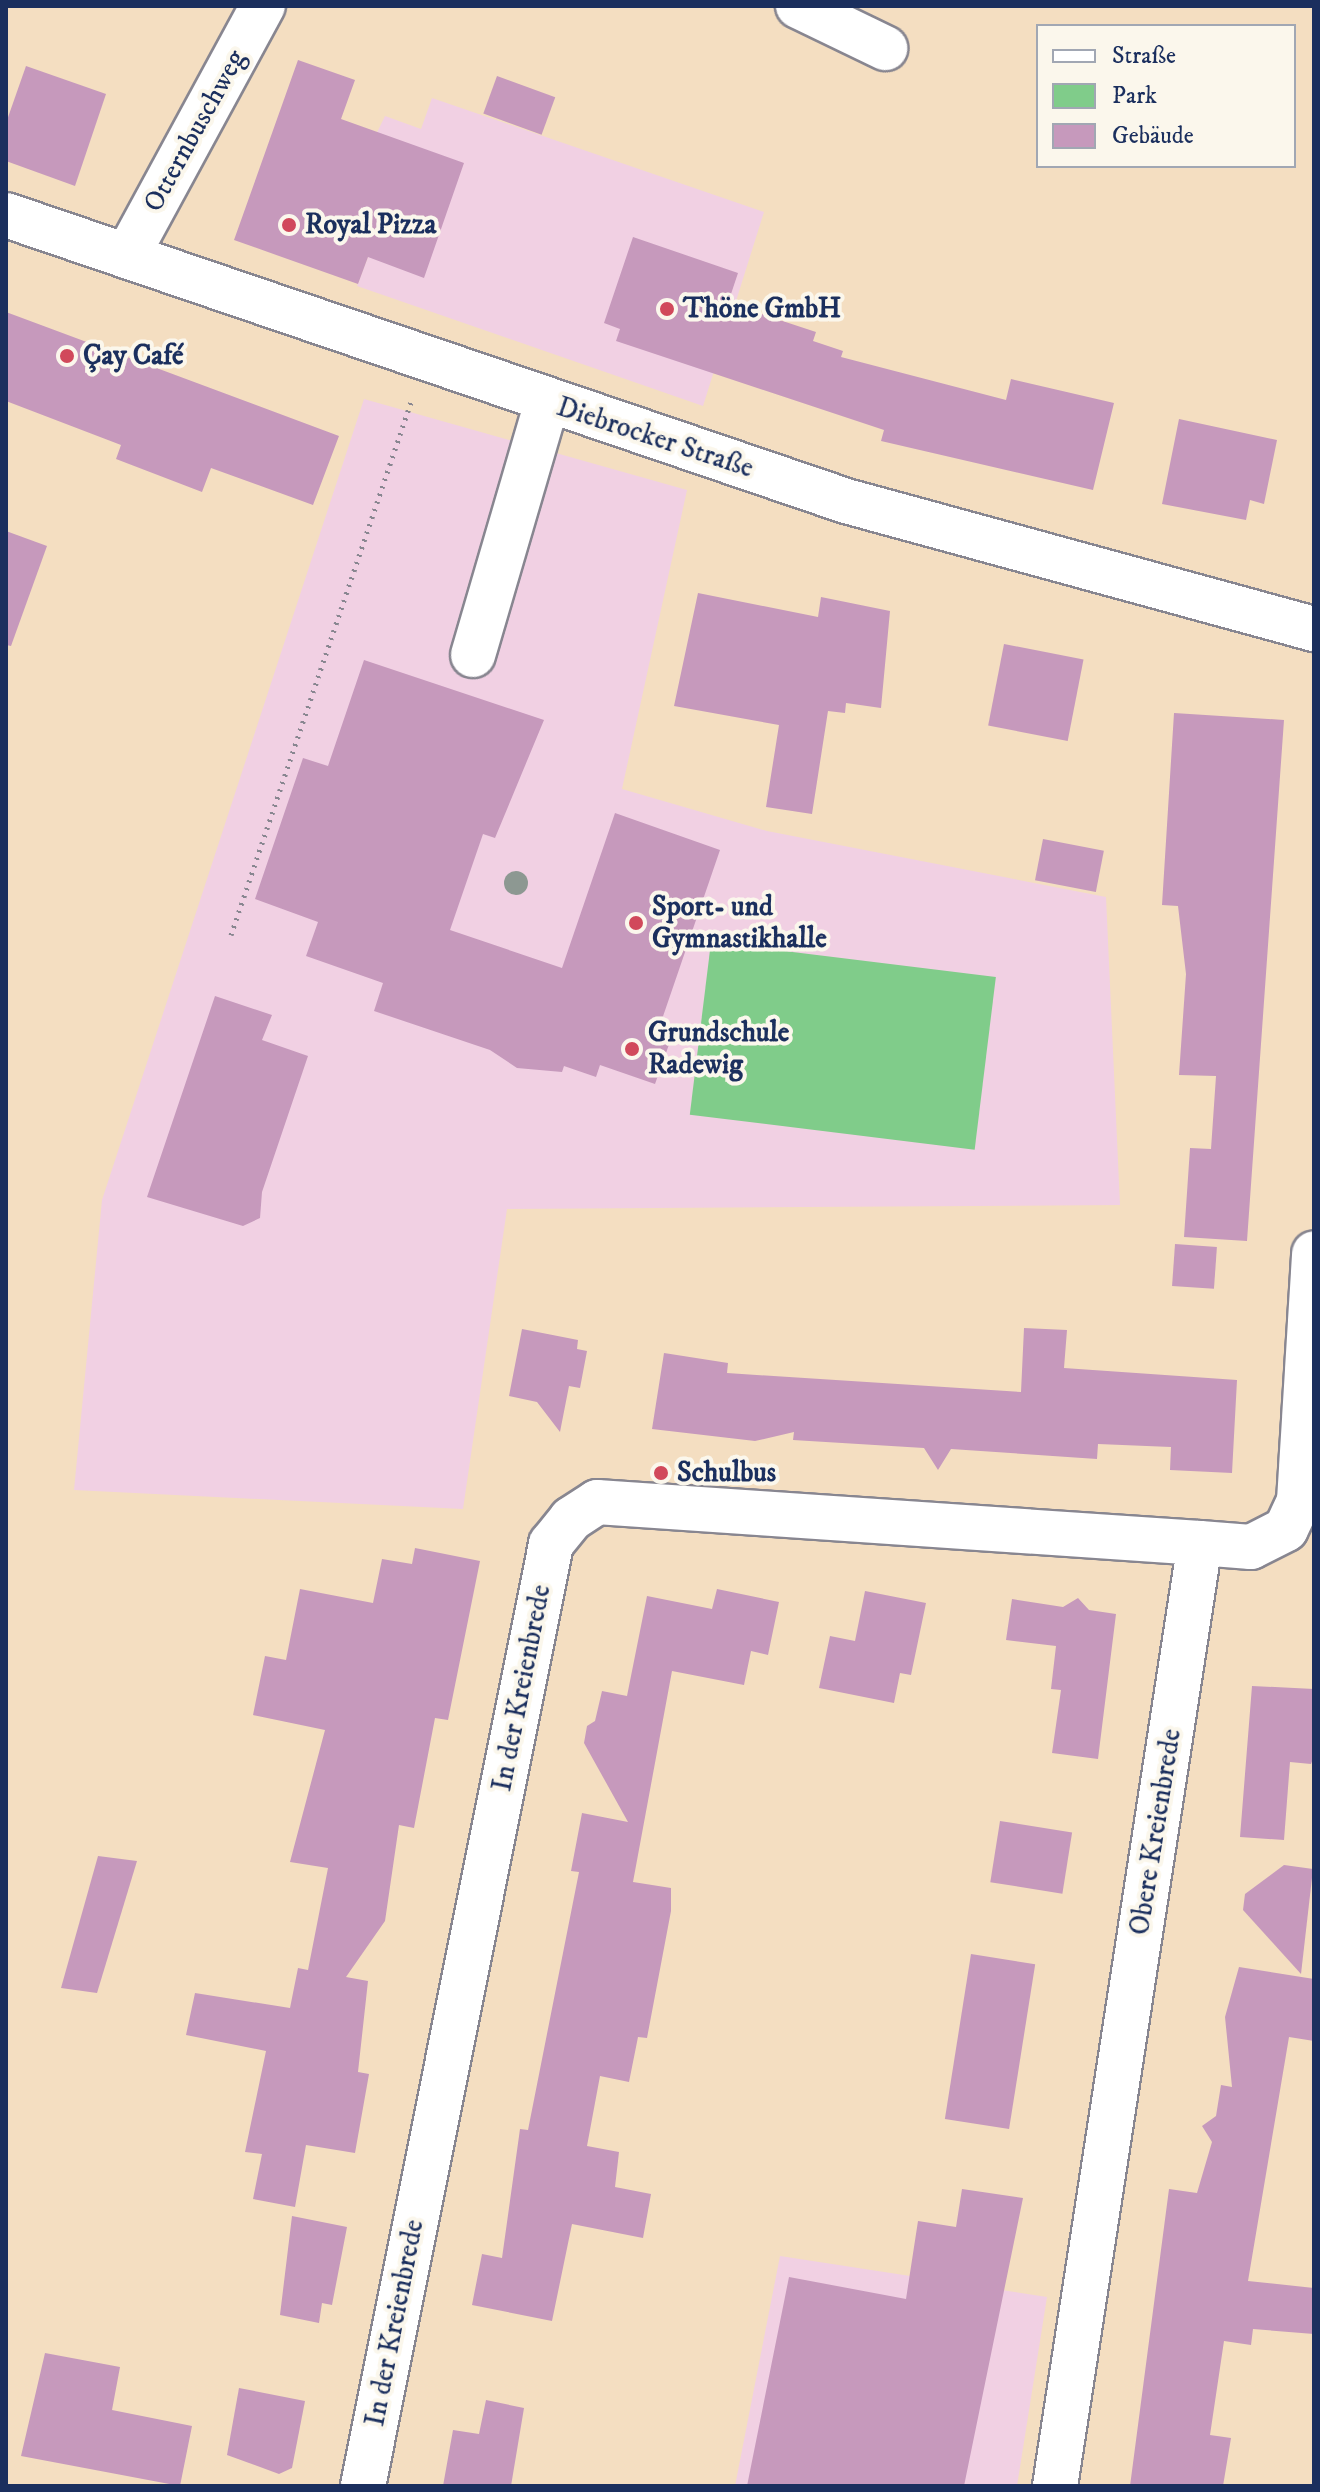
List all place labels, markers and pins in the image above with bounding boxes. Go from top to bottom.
place label: Royal Pizza [305,208,436,242]
marker: Royal Pizza [280,216,298,234]
place label: Thöne GmbH [683,292,841,326]
marker: Thöne GmbH [658,300,676,318]
place label: Çay Café [83,339,184,373]
marker: Çay Café [58,347,76,365]
place label: Sport- und Gymnastikhalle [652,890,827,956]
marker: Sport- und Gymnastikhalle [627,914,645,932]
place label: Grundschule Radewig [648,1016,789,1082]
marker: Grundschule Radewig [623,1040,641,1058]
place label: Schulbus [677,1456,776,1490]
marker: Schulbus [652,1464,670,1482]

